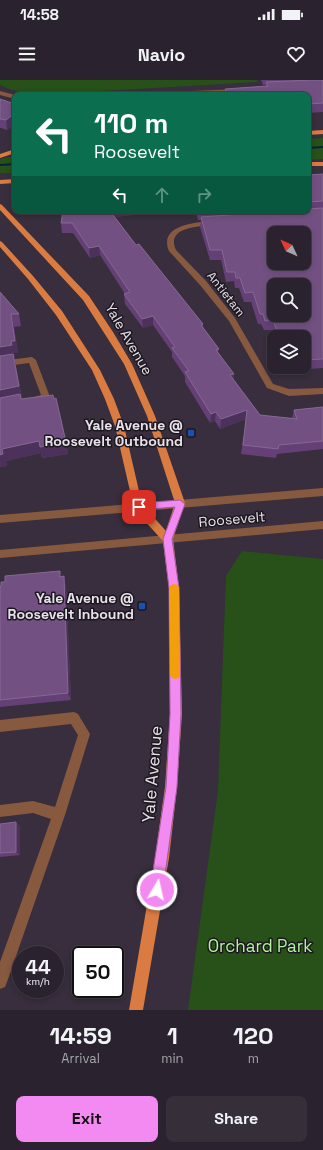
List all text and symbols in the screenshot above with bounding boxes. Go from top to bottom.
text: 14:58 [20,5,59,24]
icon: menu [16,43,38,65]
text: Navio [138,43,185,66]
icon: heart [285,43,307,65]
text: 110 m [94,105,168,141]
icon: left [28,108,80,160]
text: Roosevelt [94,140,180,163]
icon: left [109,184,131,206]
icon: ahead [151,184,173,206]
icon: right [193,184,215,206]
north arrow [267,226,311,270]
map controls [267,226,311,374]
street label: Antietam [203,268,249,320]
button: search [267,278,311,322]
street label: Yale Avenue [101,300,157,378]
button: layers [267,330,311,374]
place label: Yale Avenue @ Roosevelt Outbound [44,416,183,450]
marker: Yale Avenue @ Roosevelt Outbound [186,428,196,438]
pin [122,490,156,524]
icon: arrive [128,496,150,518]
street label: Roosevelt [198,507,266,531]
place label: Yale Avenue @ Roosevelt Inbound [8,589,134,623]
marker: Yale Avenue @ Roosevelt Inbound [137,601,147,611]
street label: Yale Avenue [137,725,167,823]
position arrow [136,869,178,911]
park label: Orchard Park [208,935,312,957]
speed limit sign: 50 [72,946,124,998]
text: 44 [25,954,51,980]
text: km/h [26,975,50,988]
text: 14:59 [49,1020,112,1051]
text: 1 [167,1020,178,1051]
text: 120 [233,1020,274,1051]
text: Arrival [61,1050,100,1067]
text: min [161,1050,184,1067]
text: m [248,1050,259,1067]
button: Exit [16,1096,158,1142]
button: Share [166,1096,307,1142]

